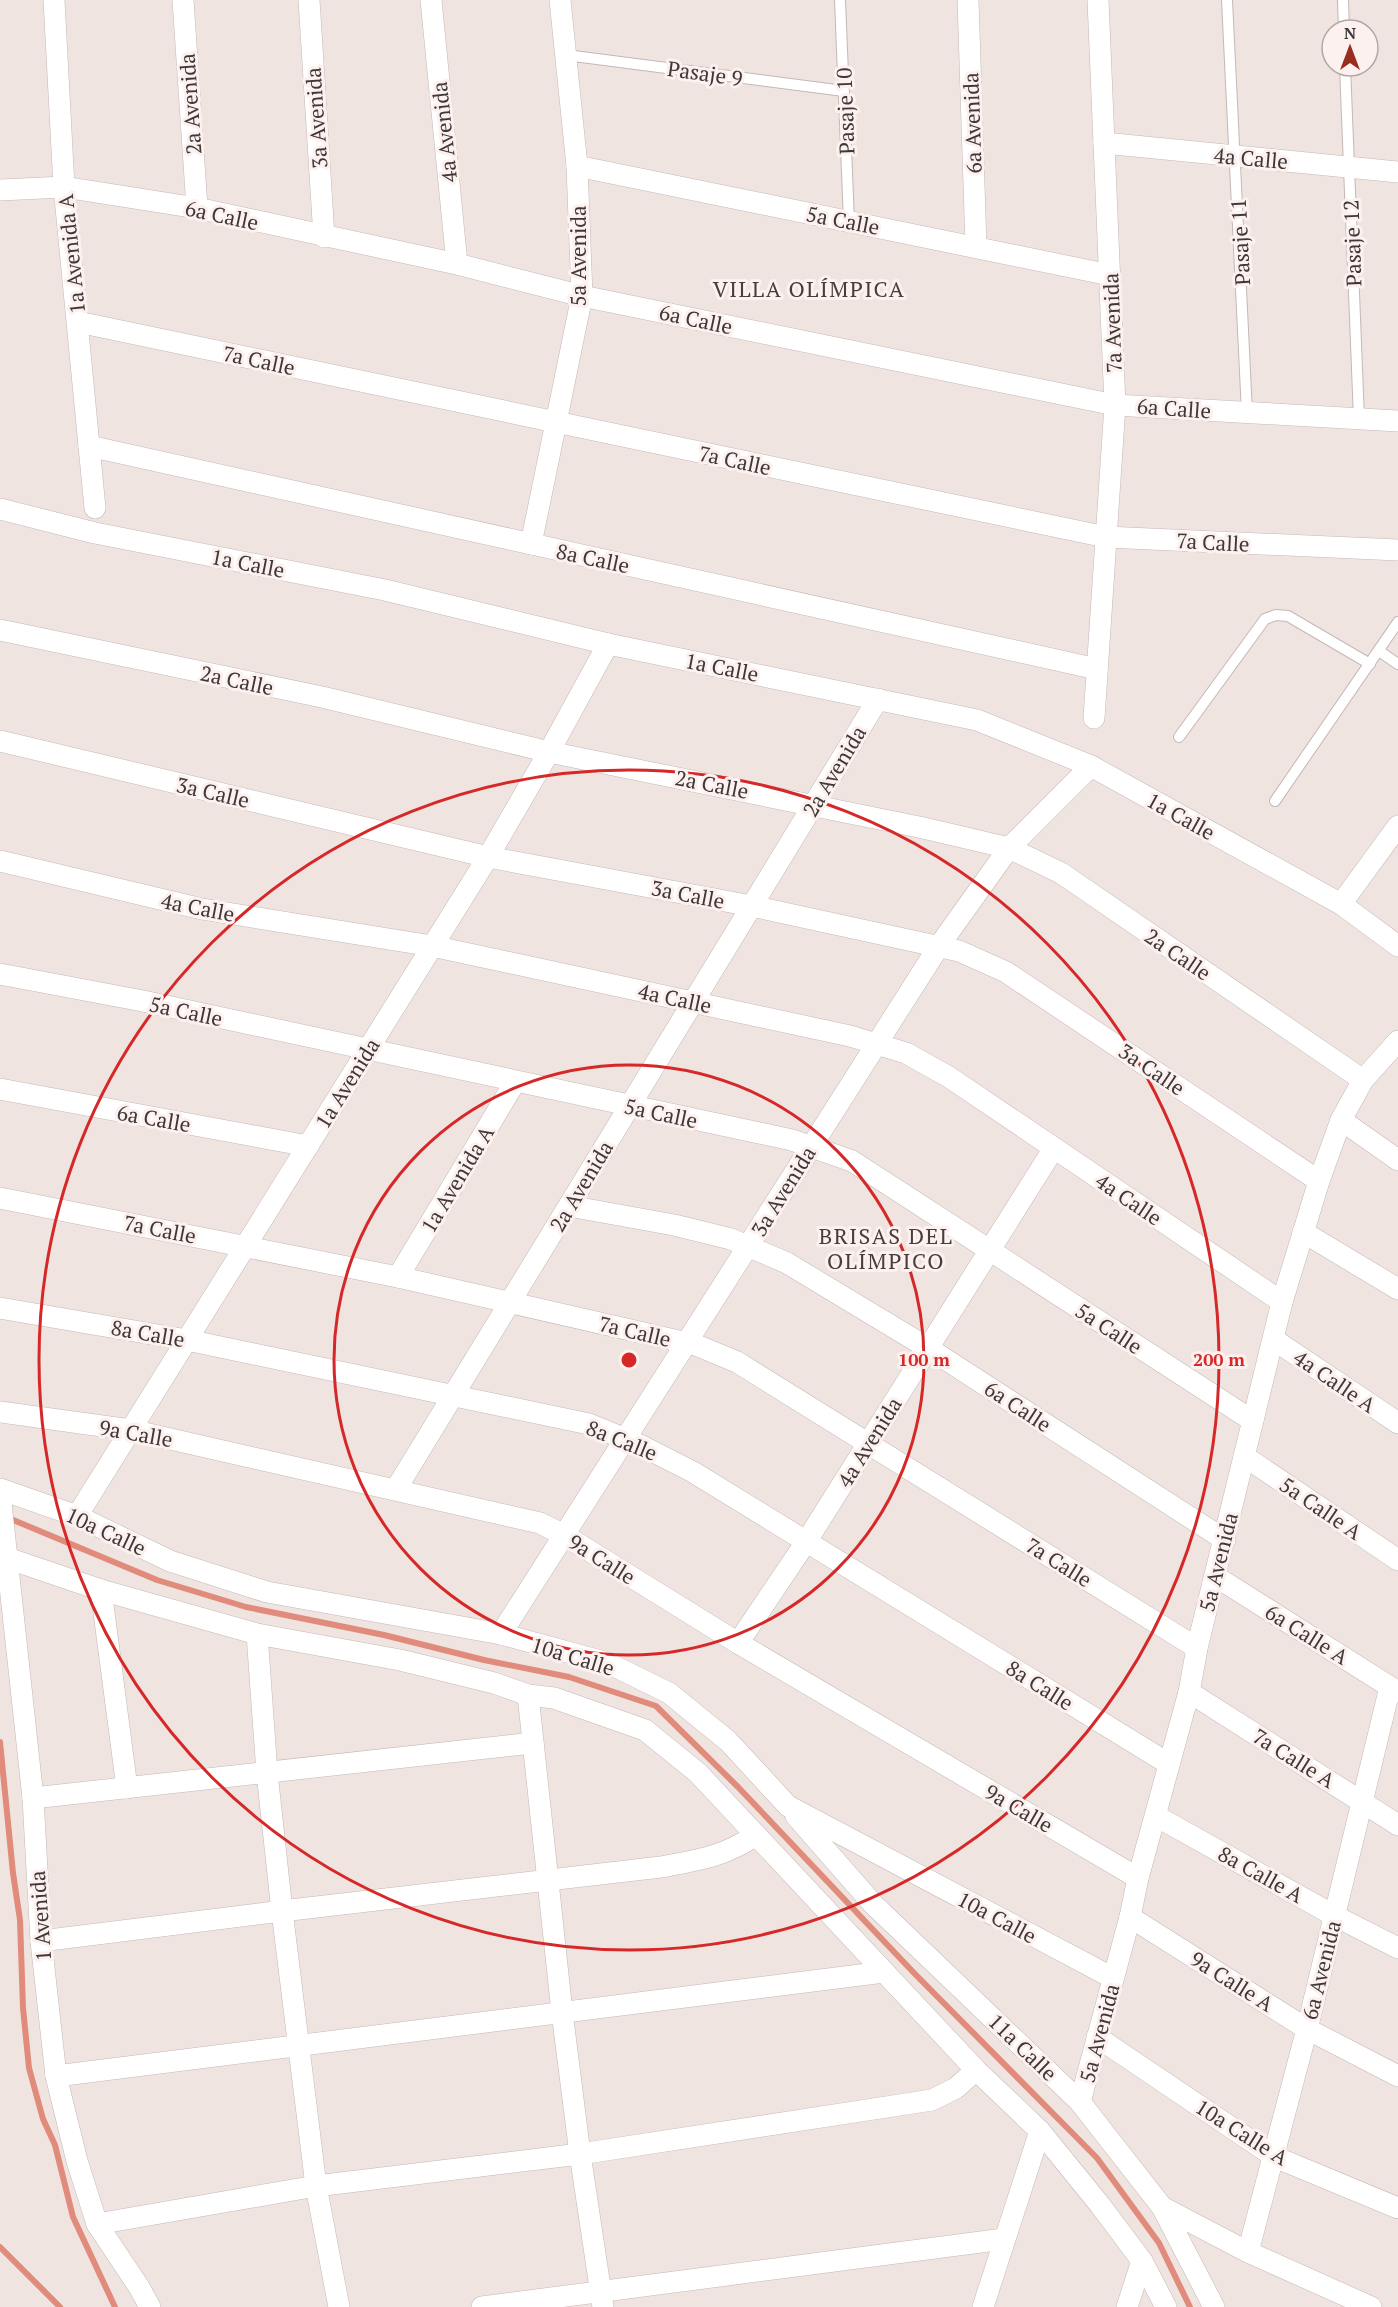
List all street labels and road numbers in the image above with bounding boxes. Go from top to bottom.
street label: 2a Avenida [172,52,207,155]
street label: Pasaje 9 [666,54,744,92]
street label: 3a Avenida [298,66,333,169]
street label: Pasaje 10 [829,67,861,155]
street label: 6a Avenida [956,72,988,174]
street label: 4a Avenida [425,80,463,184]
street label: 4a Calle [1213,141,1289,175]
street label: 1a Avenida A [51,192,91,315]
street label: 6a Calle [183,194,261,236]
street label: Pasaje 11 [1224,198,1256,286]
street label: 5a Calle [804,199,882,241]
street label: Pasaje 12 [1336,199,1368,287]
street label: 5a Avenida [564,205,592,307]
street label: 7a Avenida [1096,272,1128,374]
street label: 6a Calle [657,298,735,340]
street label: 7a Calle [220,339,298,381]
street label: 6a Calle [1136,391,1212,425]
street label: 7a Calle [696,439,774,481]
street label: 7a Calle [1176,526,1250,558]
street label: 8a Calle [554,537,632,579]
street label: 1a Calle [209,542,287,584]
street label: 1a Calle [683,646,761,688]
street label: 2a Calle [198,659,276,701]
street label: 2a Avenida [796,720,872,822]
street label: 2a Calle [673,763,751,805]
street label: 3a Calle [174,770,252,814]
street label: 1a Calle [1142,786,1220,846]
street label: 3a Calle [649,873,727,915]
street label: 4a Calle [159,886,237,928]
street label: 2a Calle [1139,922,1217,986]
street label: 4a Calle [636,977,714,1019]
street label: 5a Calle [147,990,225,1032]
street label: 1a Avenida [308,1032,386,1133]
street label: 3a Calle [1113,1037,1191,1101]
street label: 5a Calle [622,1092,700,1134]
street label: 6a Calle [115,1098,193,1138]
street label: 1a Avenida A [414,1120,500,1238]
street label: 2a Avenida [543,1135,619,1237]
street label: 3a Avenida [744,1140,822,1241]
street label: 4a Calle [1090,1167,1168,1231]
street label: 7a Calle [121,1208,199,1250]
street label: 5a Calle [1070,1296,1148,1360]
street label: 7a Calle [596,1309,674,1353]
street label: 8a Calle [109,1313,187,1353]
street label: 4a Calle A [1288,1343,1382,1419]
street label: 6a Calle [979,1374,1057,1438]
street label: 4a Avenida [830,1391,908,1492]
street label: 9a Calle [97,1413,175,1453]
street label: 8a Calle [582,1413,662,1467]
street label: 5a Calle A [1274,1470,1368,1546]
street label: 10a Calle [61,1500,151,1562]
street label: 5a Avenida [1192,1509,1244,1615]
street label: 9a Calle [563,1527,641,1591]
street label: 7a Calle [1021,1531,1097,1593]
street label: 6a Calle A [1260,1597,1355,1671]
street label: 10a Calle [528,1630,618,1682]
street label: 8a Calle [1001,1653,1079,1717]
street label: 7a Calle A [1247,1722,1341,1795]
street label: 9a Calle [980,1777,1058,1839]
street label: 8a Calle A [1213,1839,1309,1909]
street label: 1 Avenida [23,1869,57,1962]
street label: 10a Calle [953,1885,1041,1949]
street label: 6a Avenida [1295,1917,1347,2023]
street label: 9a Calle A [1185,1944,1280,2018]
street label: 5a Avenida [1072,1980,1126,2086]
street label: 11a Calle [983,2007,1063,2087]
street label: 10a Calle A [1190,2092,1294,2172]

